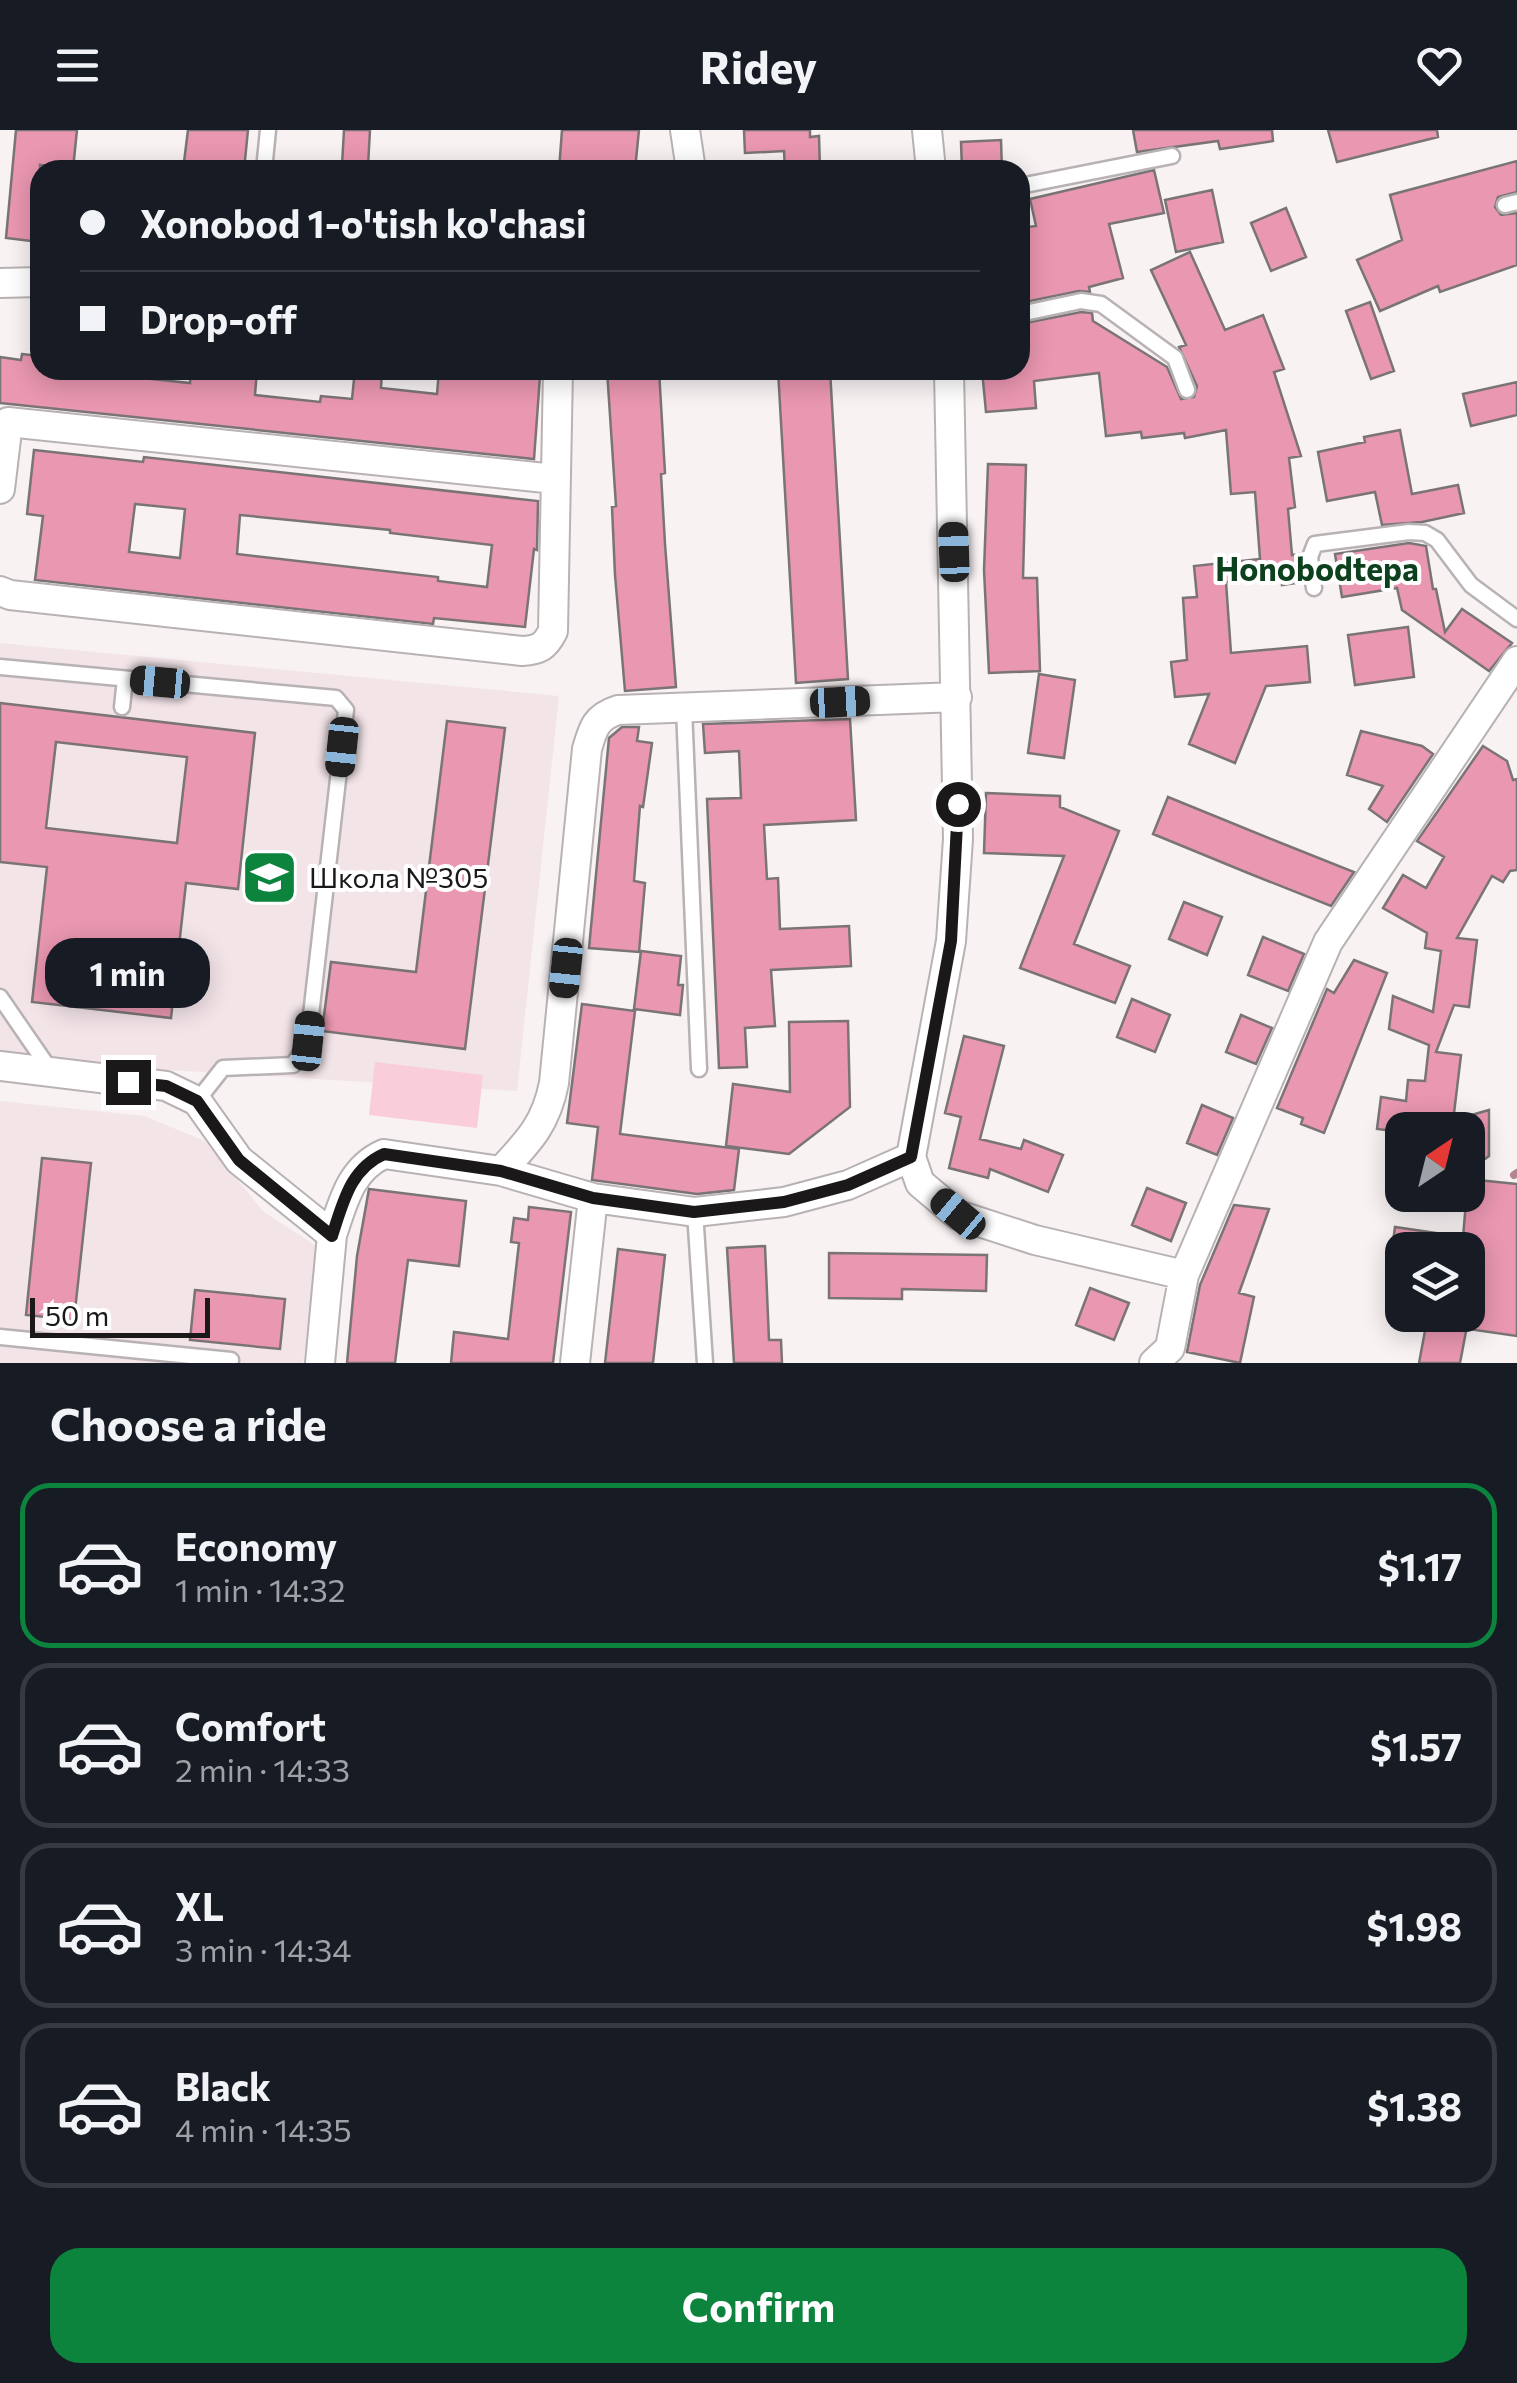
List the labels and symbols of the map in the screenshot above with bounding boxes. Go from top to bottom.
car [938,521,970,583]
district label: Honobodtepa [1215,548,1419,588]
car [129,664,191,700]
car [809,685,871,719]
car [324,716,360,778]
route start [936,782,981,827]
school or university icon: Школа №305 [240,848,300,908]
place label: Школа №305 [309,860,488,894]
callout: 1 min [46,937,210,1007]
car [548,937,584,999]
car [290,1010,326,1072]
route end [106,1060,151,1105]
north arrow [1385,1112,1485,1212]
car [925,1183,991,1245]
scale bar [30,1293,210,1338]

